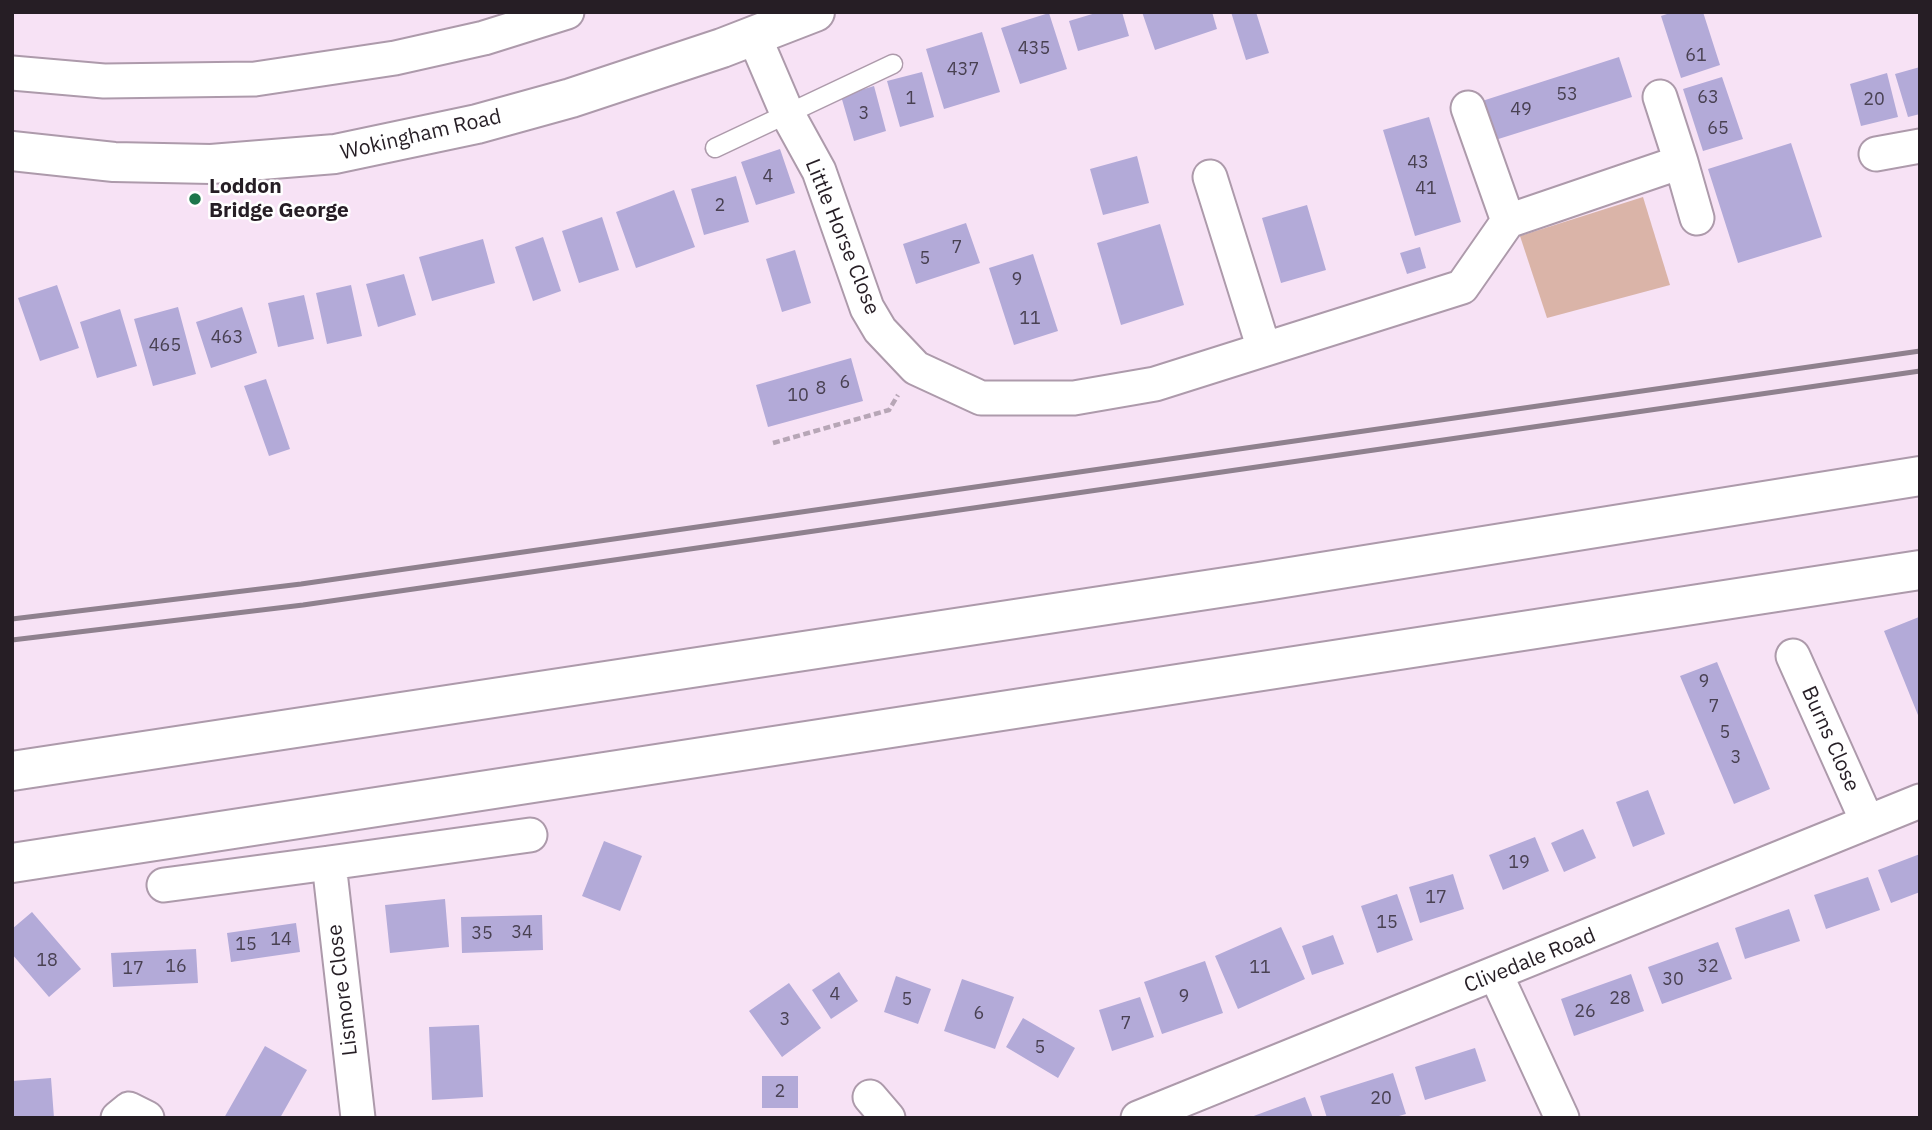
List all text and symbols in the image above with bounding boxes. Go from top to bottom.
house number: 435 [1018,38,1050,60]
house number: 61 [1685,45,1707,67]
house number: 437 [947,59,979,81]
house number: 53 [1556,84,1578,106]
house number: 63 [1697,87,1719,109]
house number: 1 [906,88,916,110]
house number: 20 [1863,89,1885,111]
house number: 49 [1510,99,1532,121]
house number: 3 [859,103,869,125]
street label: Wokingham Road [338,104,504,166]
house number: 65 [1707,118,1729,140]
house number: 43 [1407,152,1429,174]
street label: Little Horse Close [799,155,885,319]
house number: 4 [763,166,773,188]
place label: Loddon Bridge George [209,174,349,224]
house number: 41 [1415,178,1437,200]
marker: Loddon Bridge George [187,191,203,207]
house number: 2 [715,195,725,217]
house number: 7 [952,237,962,259]
house number: 5 [920,248,930,270]
house number: 9 [1012,269,1022,291]
house number: 11 [1019,308,1041,330]
house number: 463 [211,327,243,349]
house number: 465 [149,335,181,357]
house number: 6 [840,372,850,394]
house number: 8 [816,378,826,400]
house number: 10 [787,385,809,407]
house number: 9 [1699,671,1709,693]
street label: Burns Close [1796,682,1864,796]
house number: 7 [1709,696,1719,718]
house number: 5 [1720,722,1730,744]
house number: 3 [1731,747,1741,769]
house number: 19 [1508,852,1530,874]
house number: 17 [1425,887,1447,909]
house number: 15 [1376,912,1398,934]
house number: 34 [511,922,533,944]
street label: Lismore Close [322,923,364,1057]
house number: 35 [471,923,493,945]
street label: Clivedale Road [1461,923,1599,999]
house number: 14 [270,929,292,951]
house number: 15 [235,934,257,956]
house number: 18 [36,950,58,972]
house number: 16 [165,956,187,978]
house number: 32 [1697,956,1719,978]
house number: 11 [1249,957,1271,979]
house number: 17 [122,958,144,980]
house number: 30 [1662,969,1684,991]
house number: 4 [830,984,840,1006]
house number: 9 [1179,986,1189,1008]
house number: 28 [1609,988,1631,1010]
house number: 5 [902,989,912,1011]
house number: 26 [1574,1001,1596,1023]
house number: 6 [974,1003,984,1025]
house number: 3 [780,1009,790,1031]
house number: 7 [1121,1013,1131,1035]
house number: 5 [1035,1037,1045,1059]
house number: 2 [775,1081,785,1103]
house number: 20 [1370,1088,1392,1110]

